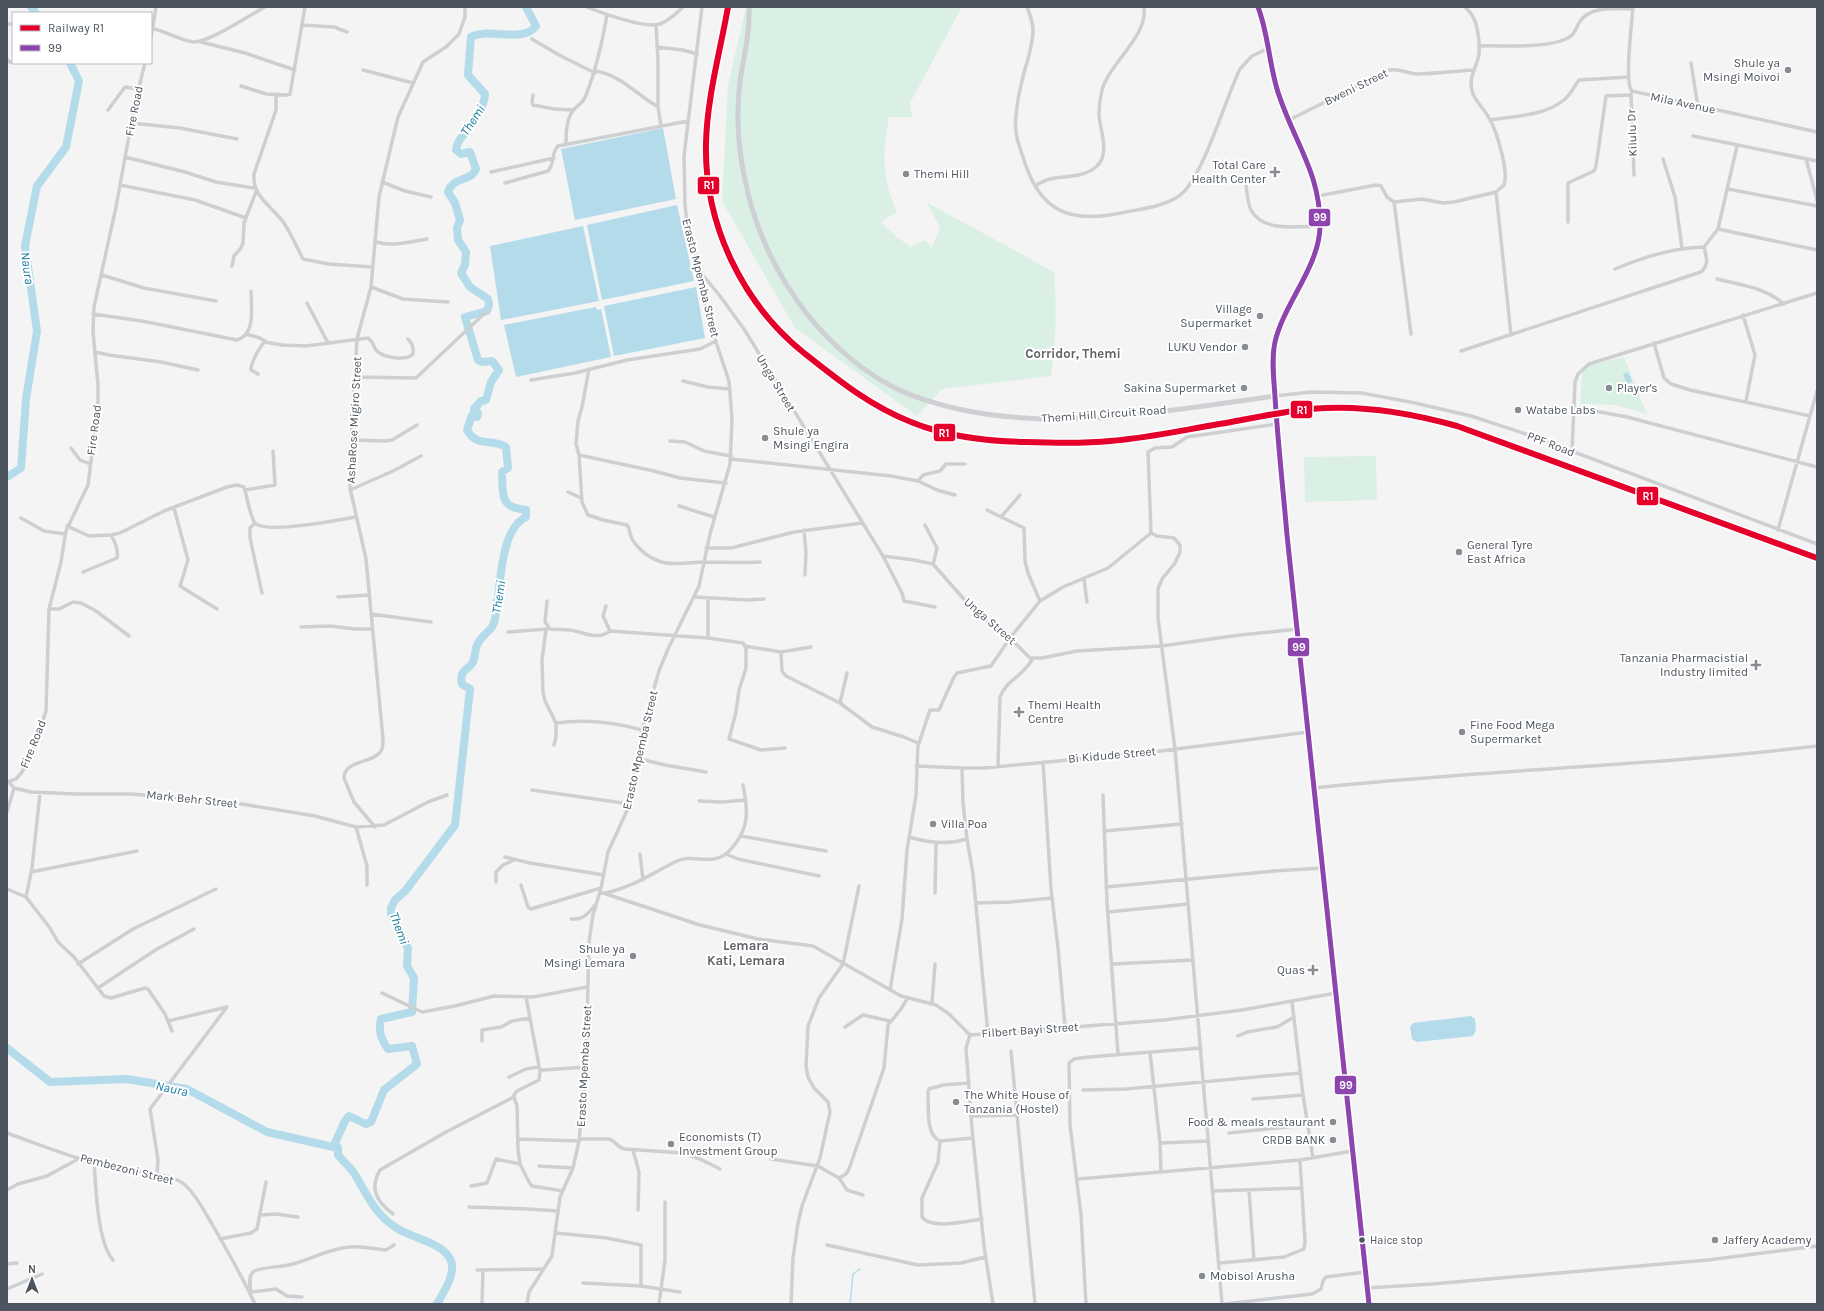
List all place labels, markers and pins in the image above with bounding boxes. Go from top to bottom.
place label: Shule ya Msingi Moivoi [1703,56,1780,84]
marker: Shule ya Msingi Moivoi [1783,65,1793,75]
place label: Total Care Health Center [1191,158,1267,186]
marker: Total Care Health Center [1269,166,1281,178]
place label: Themi Hill [914,167,969,181]
marker: Themi Hill [901,169,911,179]
place label: Village Supermarket [1180,302,1252,330]
marker: Village Supermarket [1255,311,1265,321]
place label: LUKU Vendor [1168,340,1238,354]
marker: LUKU Vendor [1240,342,1250,352]
place label: Sakina Supermarket [1123,381,1236,395]
place label: Player's [1617,381,1658,395]
marker: Sakina Supermarket [1239,383,1249,393]
marker: Player's [1604,383,1614,393]
place label: Watabe Labs [1526,403,1596,417]
marker: Watabe Labs [1513,405,1523,415]
place label: Shule ya Msingi Engira [773,424,849,452]
marker: Shule ya Msingi Engira [760,433,770,443]
place label: General Tyre East Africa [1467,538,1533,566]
marker: General Tyre East Africa [1454,547,1464,557]
place label: Tanzania Pharmacistial Industry limited [1620,651,1748,679]
marker: Tanzania Pharmacistial Industry limited [1751,660,1761,670]
place label: Themi Health Centre [1028,698,1101,726]
marker: Themi Health Centre [1013,706,1025,718]
place label: Fine Food Mega Supermarket [1470,718,1555,746]
marker: Fine Food Mega Supermarket [1457,727,1467,737]
place label: Villa Poa [941,817,987,831]
marker: Villa Poa [928,819,938,829]
place label: Shule ya Msingi Lemara [544,942,625,970]
marker: Shule ya Msingi Lemara [628,951,638,961]
place label: Quas [1277,963,1305,977]
marker: Quas [1308,965,1318,975]
place label: The White House of Tanzania (Hostel) [964,1088,1070,1116]
marker: The White House of Tanzania (Hostel) [951,1097,961,1107]
place label: Food & meals restaurant [1188,1115,1325,1129]
marker: Food & meals restaurant [1328,1117,1338,1127]
place label: Economists (T) Investment Group [679,1130,778,1158]
place label: CRDB BANK [1262,1133,1326,1147]
marker: CRDB BANK [1328,1135,1338,1145]
marker: Economists (T) Investment Group [666,1139,676,1149]
place label: Jaffery Academy [1723,1233,1812,1247]
place label: Haice stop [1370,1234,1423,1247]
marker: Haice stop [1357,1235,1367,1245]
marker: Jaffery Academy [1710,1235,1720,1245]
place label: Mobisol Arusha [1210,1269,1295,1283]
marker: Mobisol Arusha [1197,1271,1207,1281]

